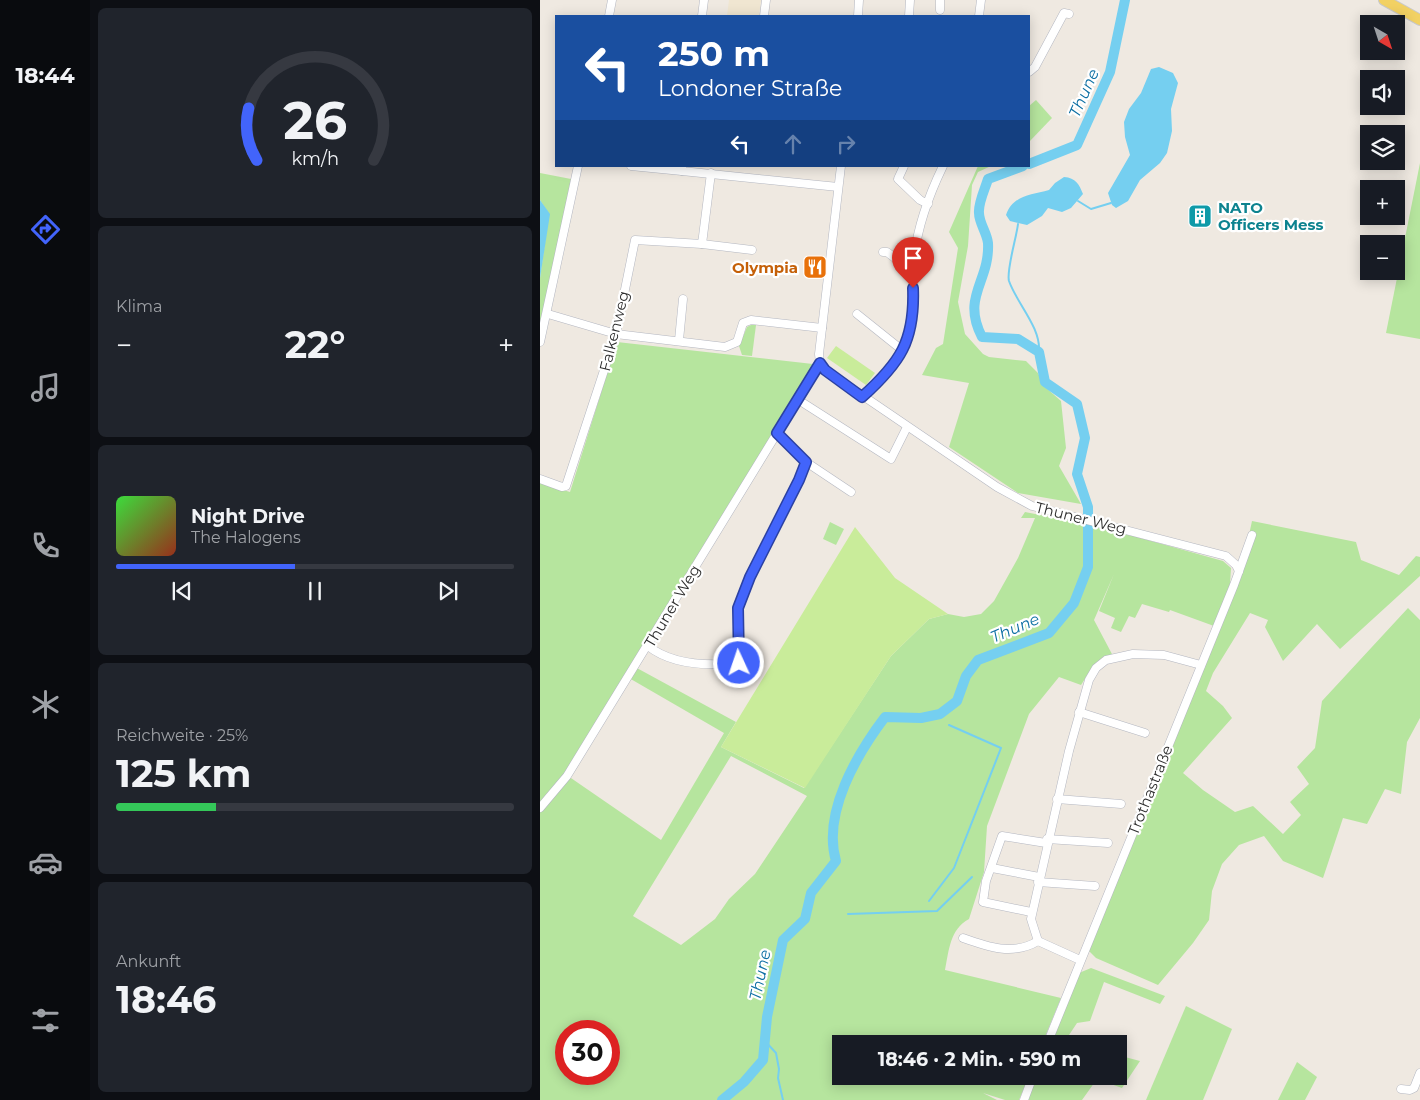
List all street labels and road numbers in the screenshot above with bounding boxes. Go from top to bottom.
street label: Falkenweg [595,289,633,373]
street label: Thuner Weg [1034,498,1128,538]
street label: Thuner Weg [640,561,704,651]
street label: Trothastraße [1123,742,1177,838]

